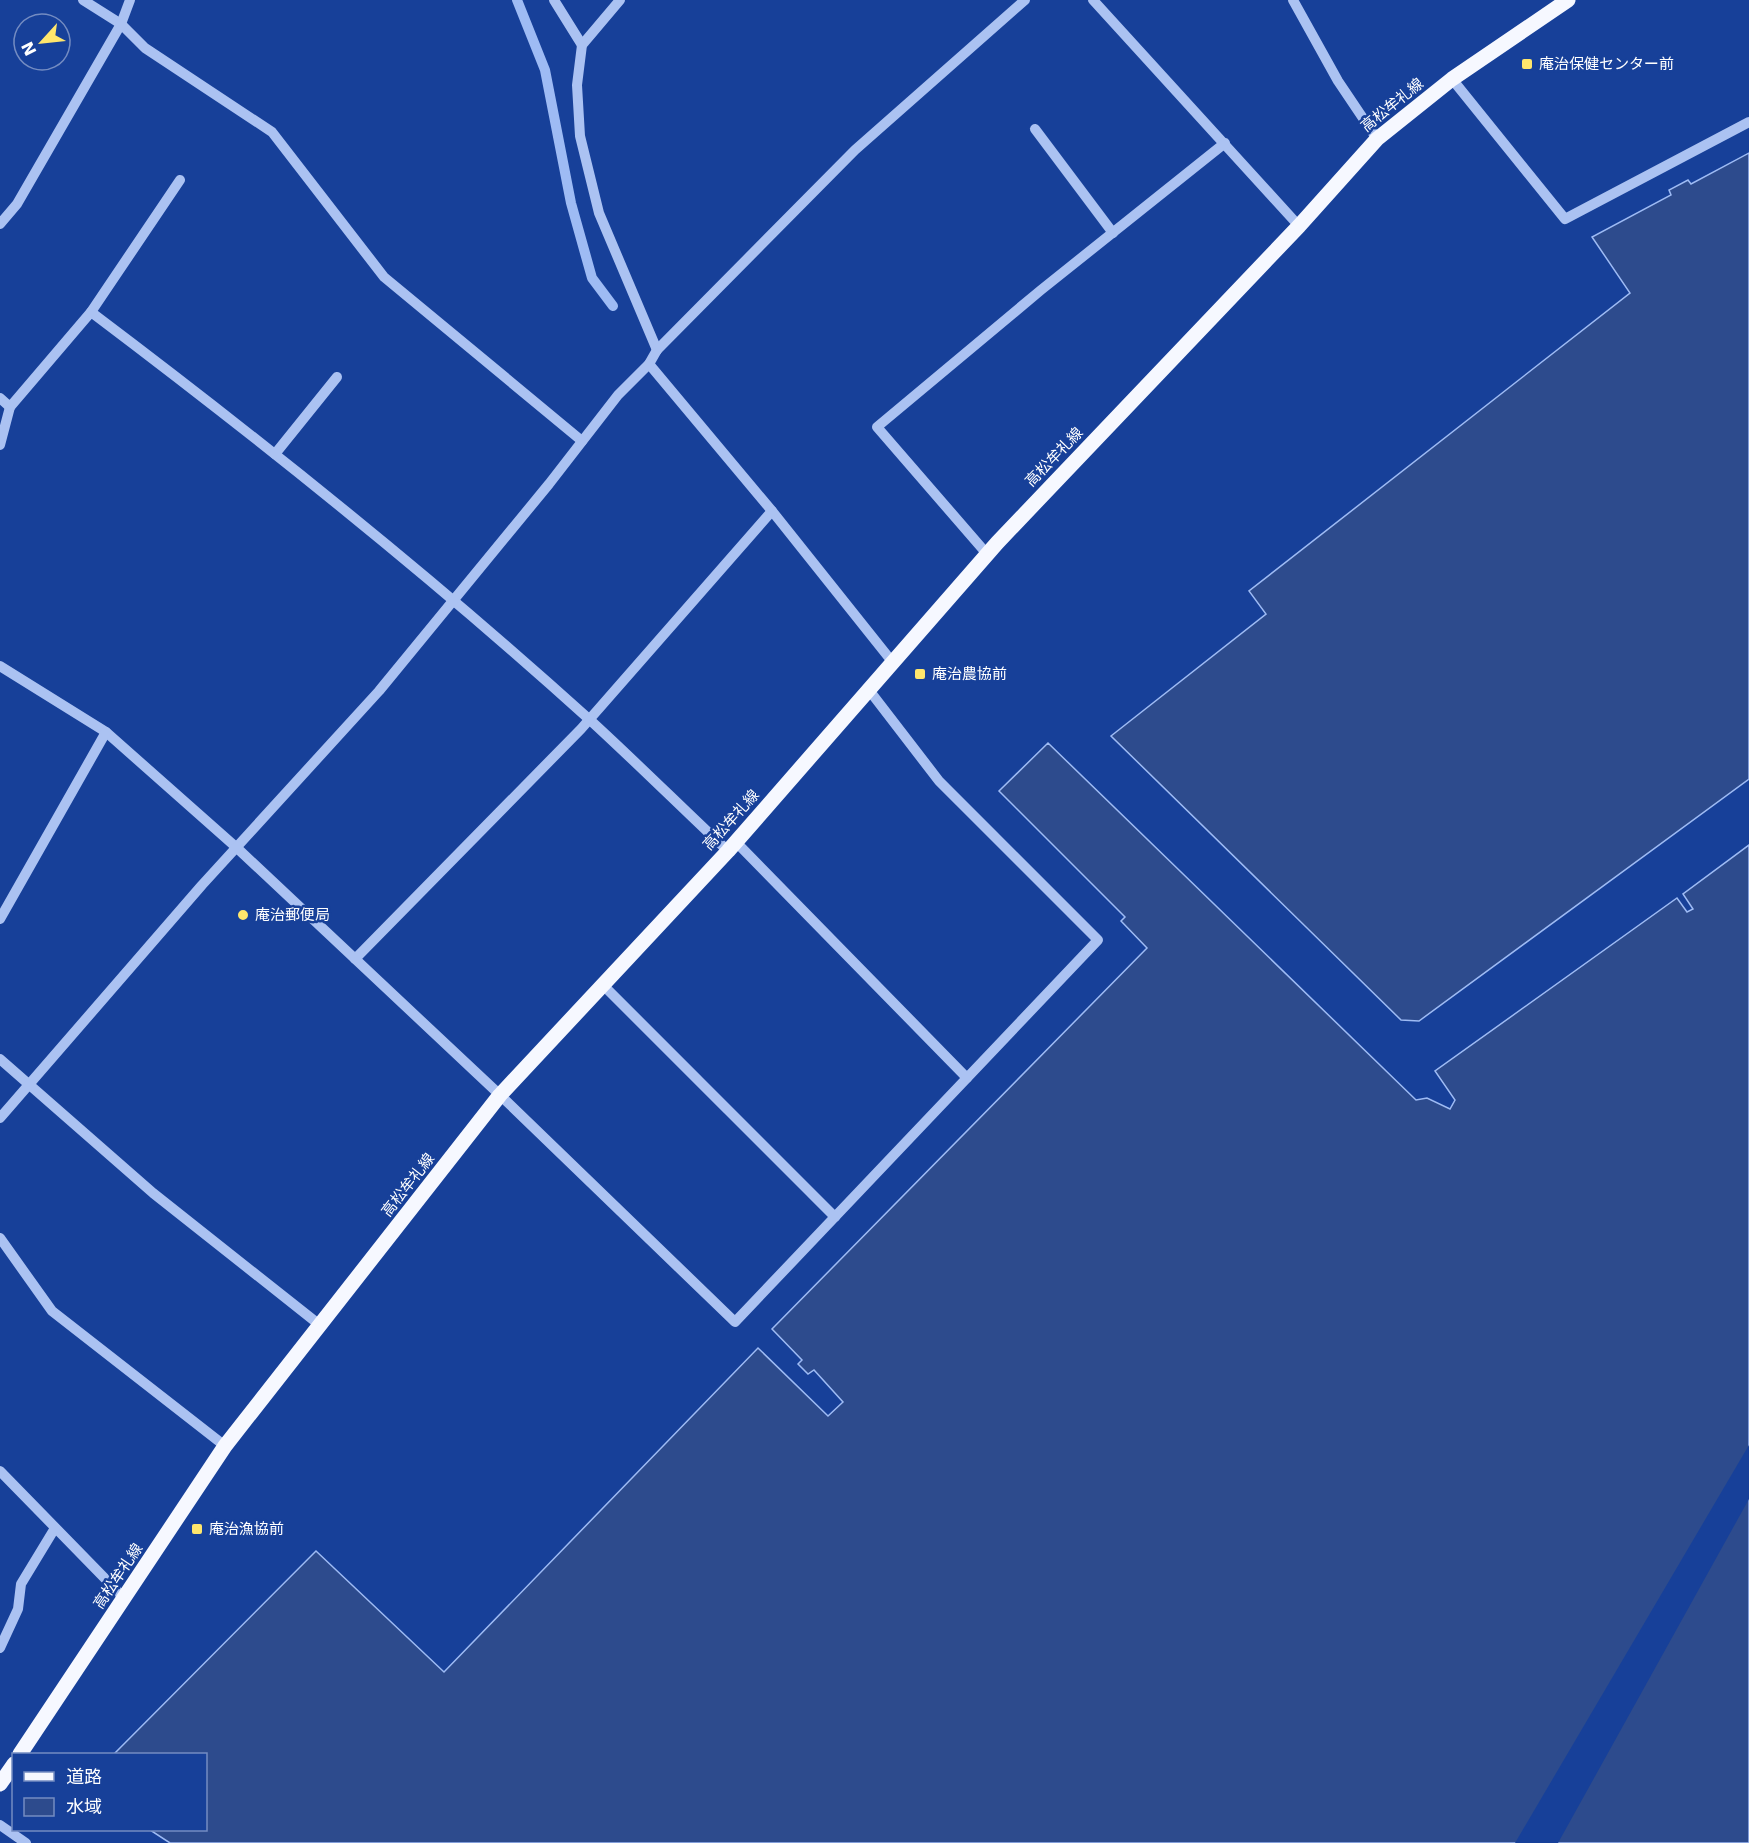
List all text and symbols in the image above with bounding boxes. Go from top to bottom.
north arrow [12,12,72,72]
text: N [18,38,41,59]
place label: 庵治保健センター前 [1539,55,1674,73]
marker: 庵治保健センター前 [1520,57,1534,71]
street label: 高松牟礼線 [1357,74,1427,136]
street label: 高松牟礼線 [1021,424,1087,490]
place label: 庵治農協前 [932,665,1007,683]
marker: 庵治農協前 [913,667,927,681]
street label: 高松牟礼線 [699,786,763,854]
place label: 庵治郵便局 [255,906,330,924]
marker: 庵治郵便局 [236,908,250,922]
street label: 高松牟礼線 [378,1150,438,1220]
place label: 庵治漁協前 [209,1520,284,1538]
marker: 庵治漁協前 [190,1522,204,1536]
street label: 高松牟礼線 [90,1540,146,1612]
legend [12,1753,207,1831]
text: 道路 [66,1766,102,1787]
text: 水域 [66,1796,102,1817]

